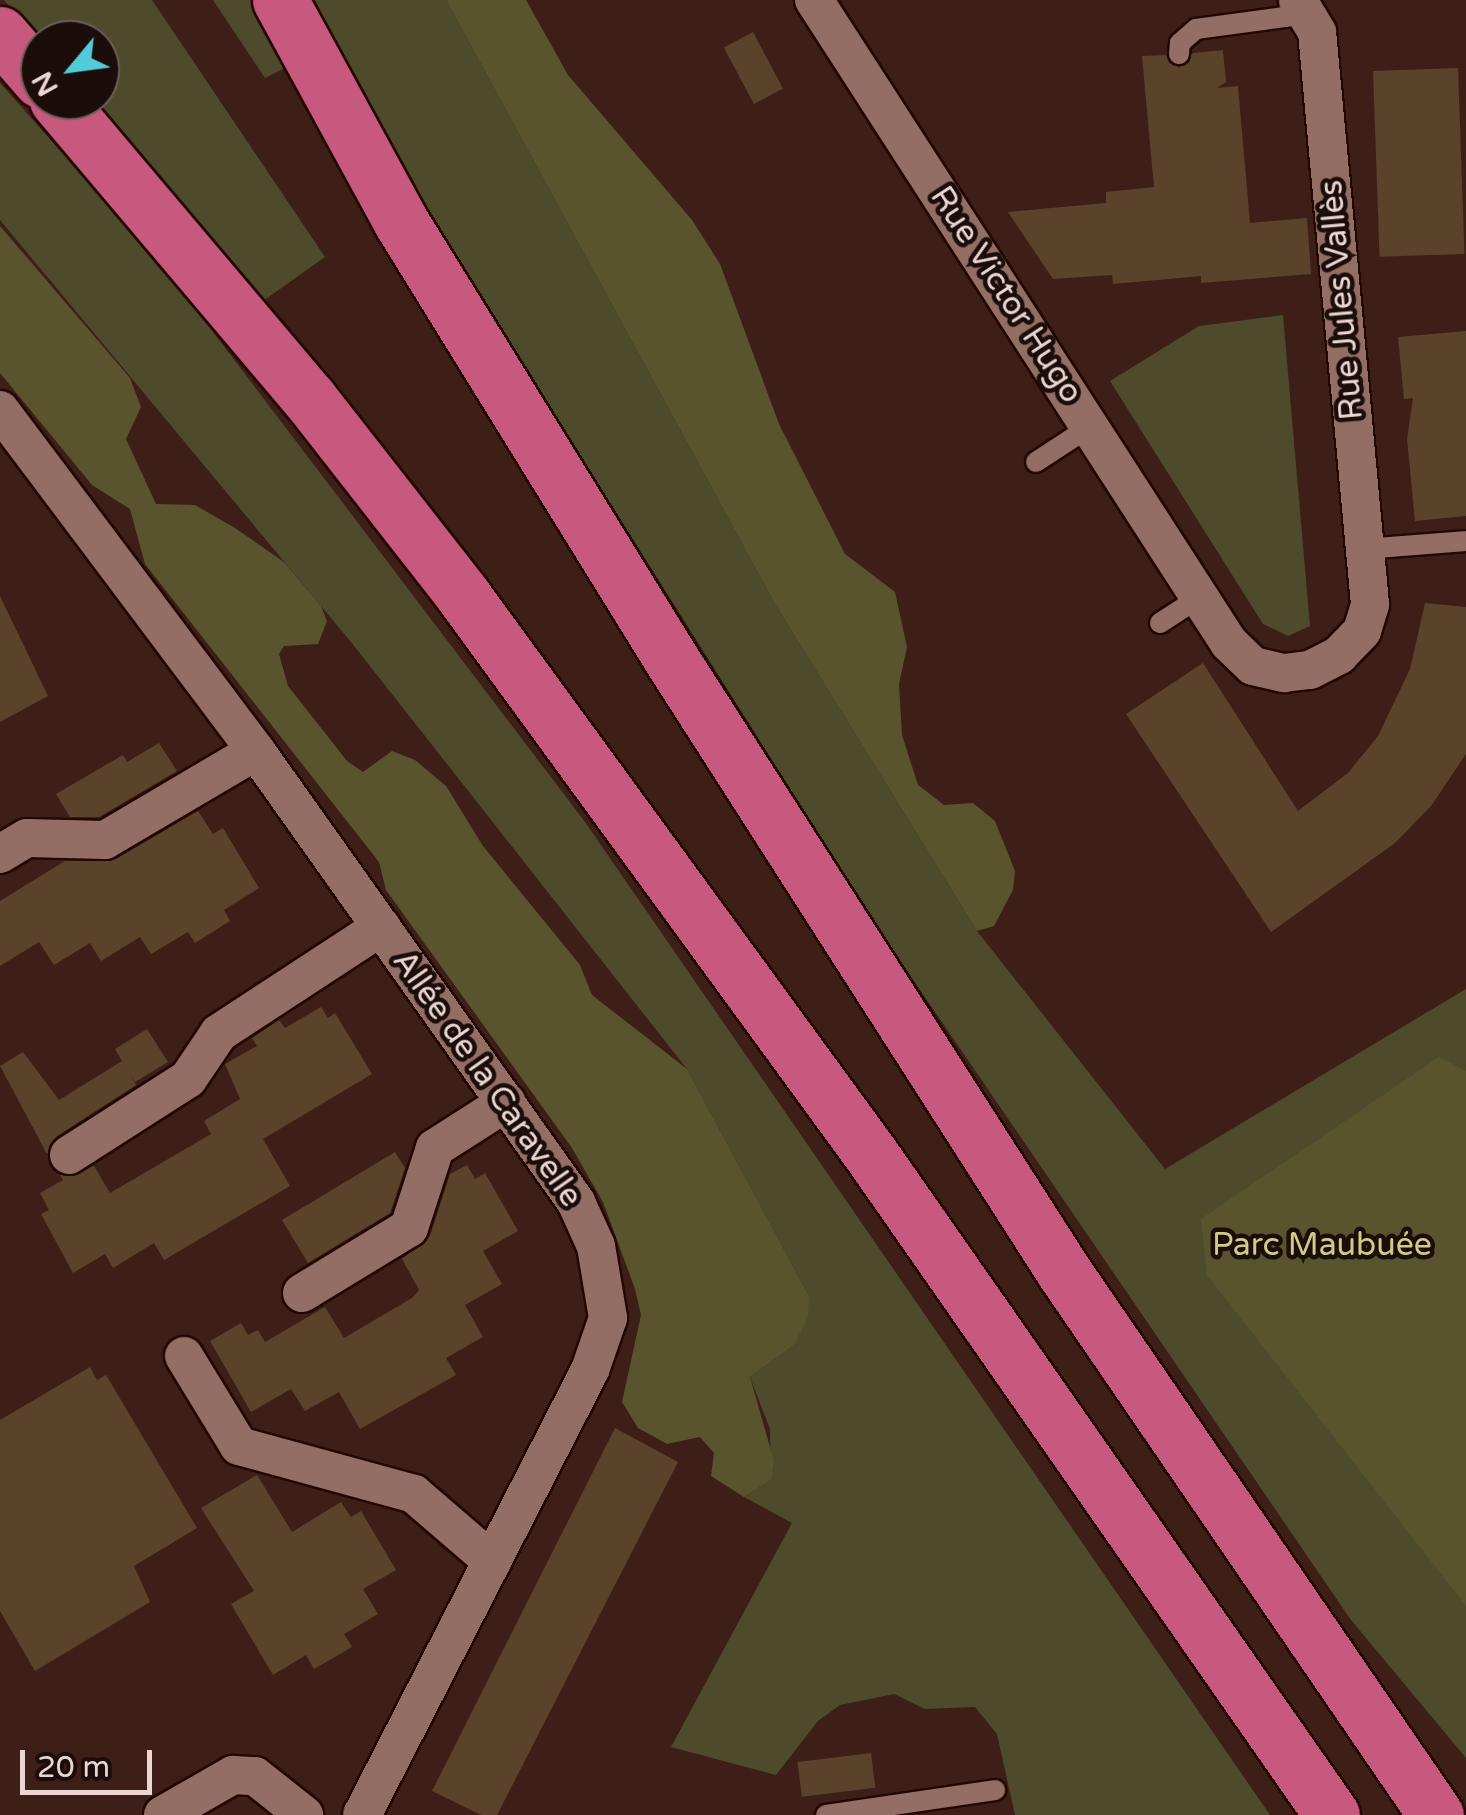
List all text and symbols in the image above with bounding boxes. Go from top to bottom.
north arrow [20,20,120,120]
text: N [25,66,66,102]
street label: Rue Jules Vallès [1312,178,1372,422]
street label: Rue Victor Hugo [922,179,1090,411]
street label: Allée de la Caravelle [384,943,590,1215]
park label: Parc Maubuée [1212,1226,1432,1264]
scale bar [25,1730,158,1792]
text: 20 m [37,1749,110,1786]

